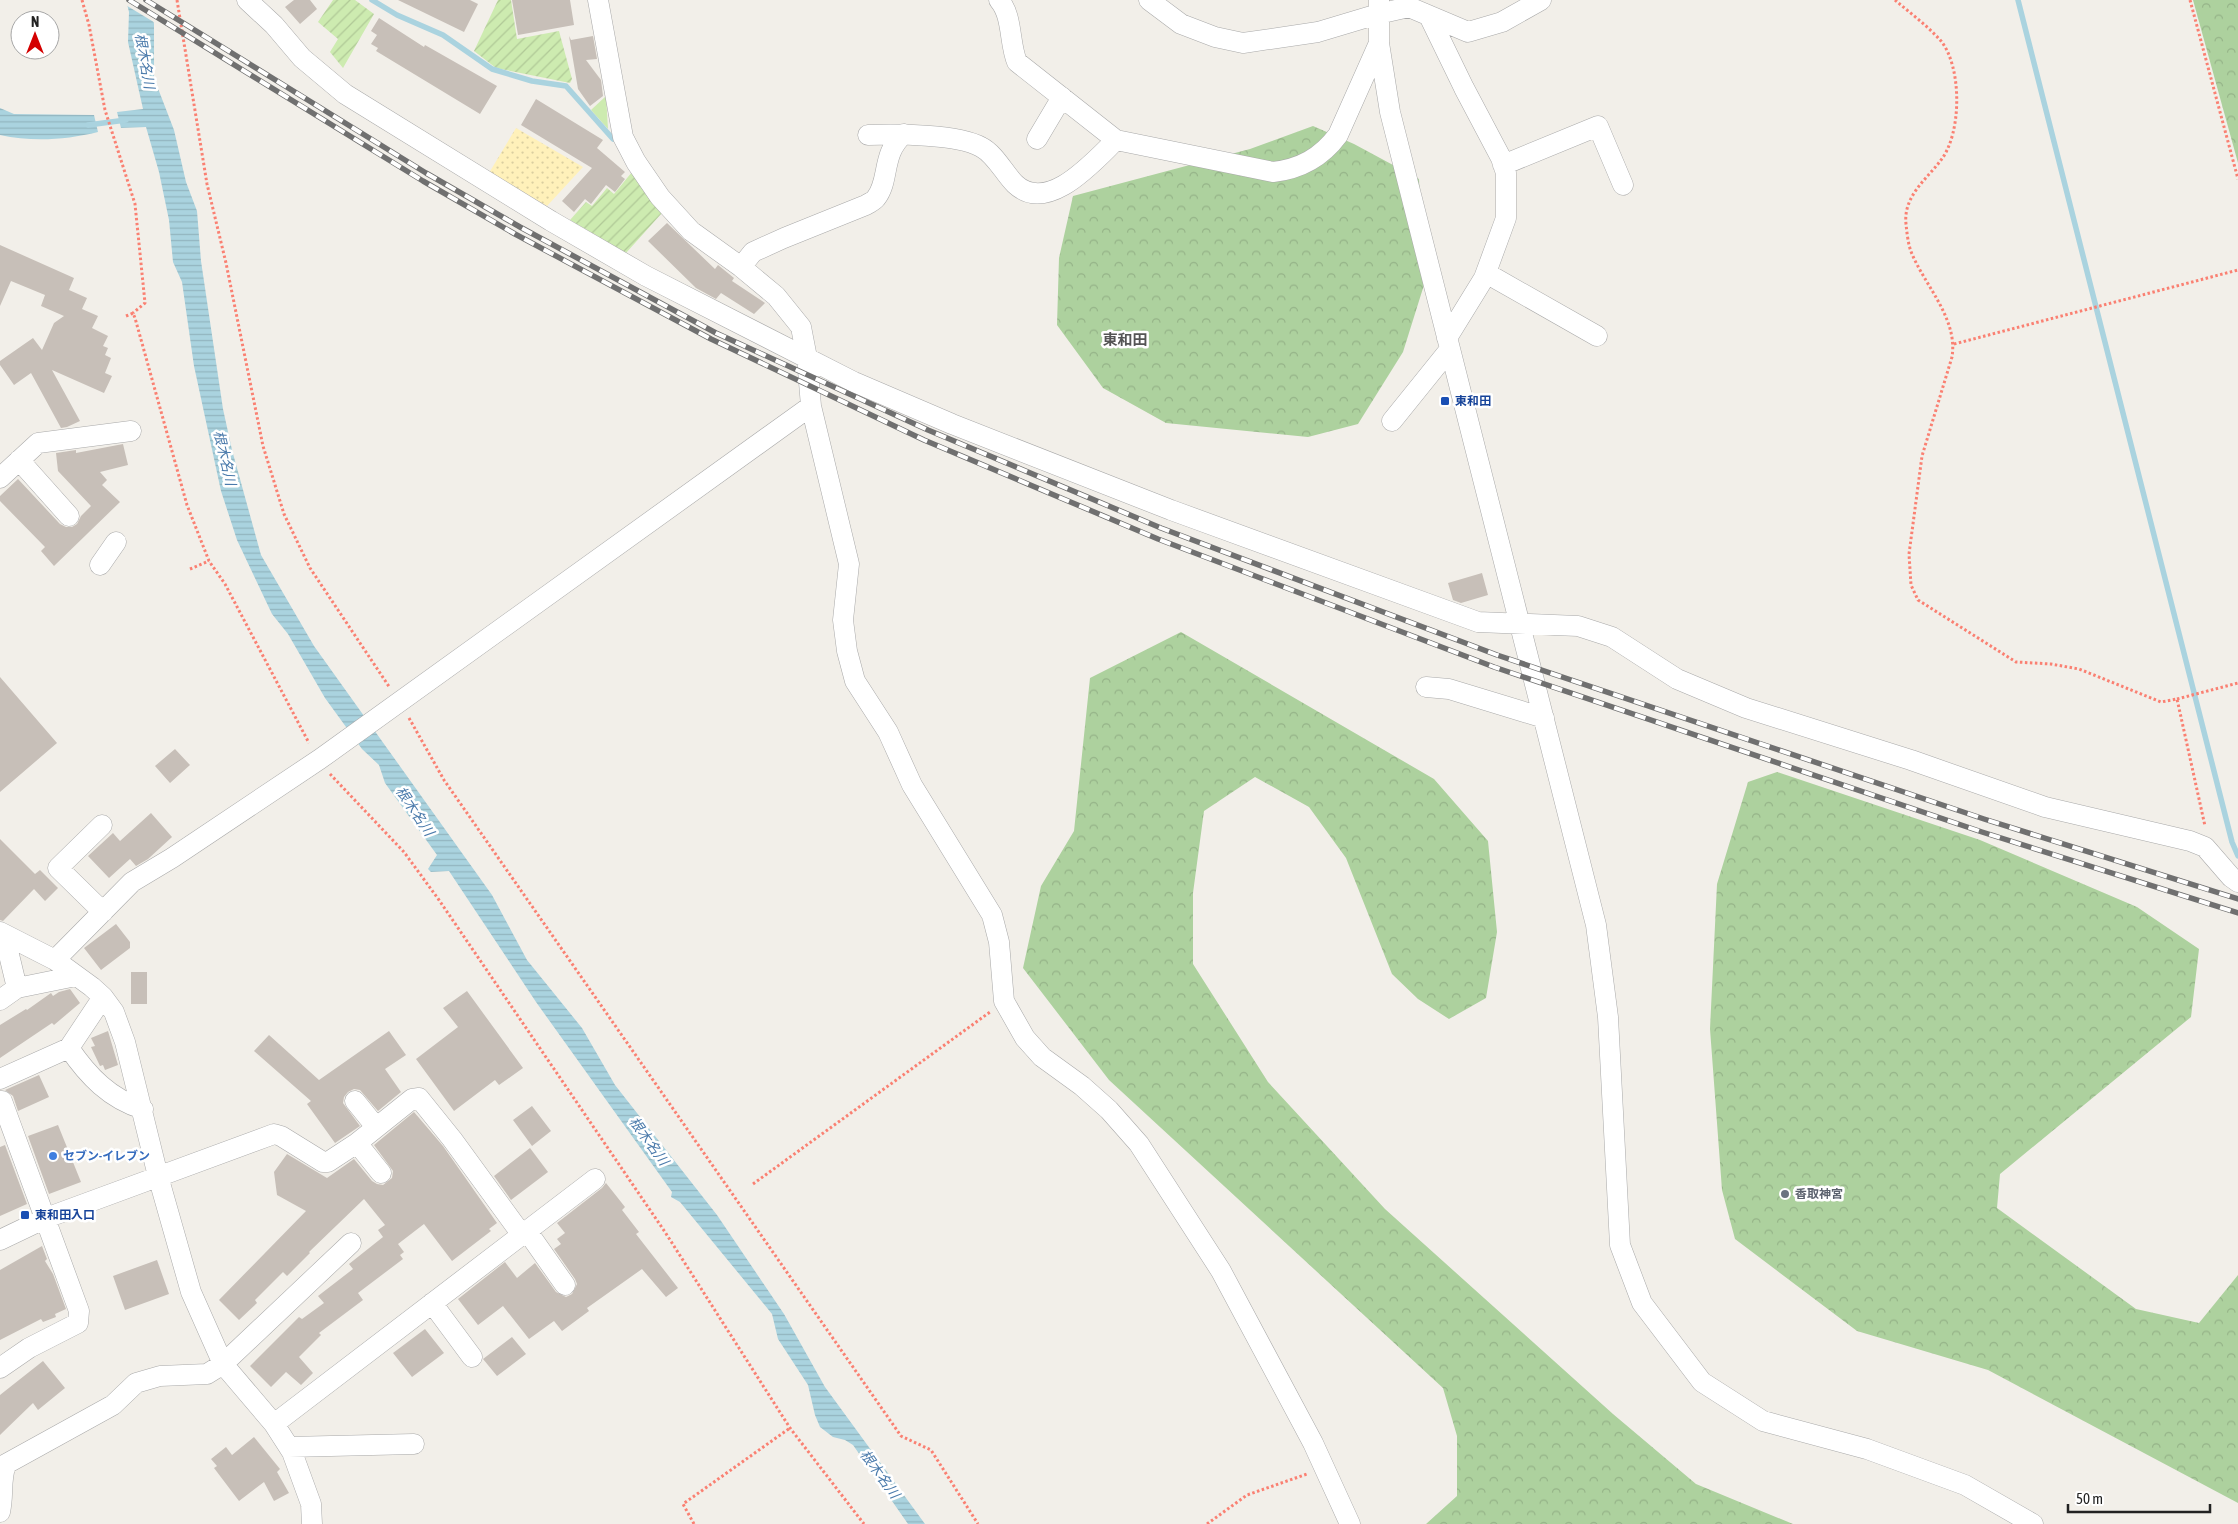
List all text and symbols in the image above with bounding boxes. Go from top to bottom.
north arrow [10,10,60,60]
text: N [31,14,39,30]
water label: 根木名川 [132,32,158,92]
district label: 東和田 [1102,331,1148,348]
place label: 東和田 [1455,394,1491,408]
marker: 東和田 [1439,395,1451,407]
water label: 根木名川 [211,429,240,489]
water label: 根木名川 [393,783,438,840]
water label: 根木名川 [626,1114,673,1170]
place label: セブン-イレブン [63,1149,150,1163]
marker: セブン-イレブン [47,1150,59,1162]
place label: 香取神宮 [1795,1187,1843,1201]
marker: 香取神宮 [1779,1188,1791,1200]
place label: 東和田入口 [35,1208,95,1222]
marker: 東和田入口 [19,1209,31,1221]
water label: 根木名川 [857,1447,904,1503]
scale bar [2068,1482,2210,1514]
text: 50 m [2076,1490,2103,1507]

